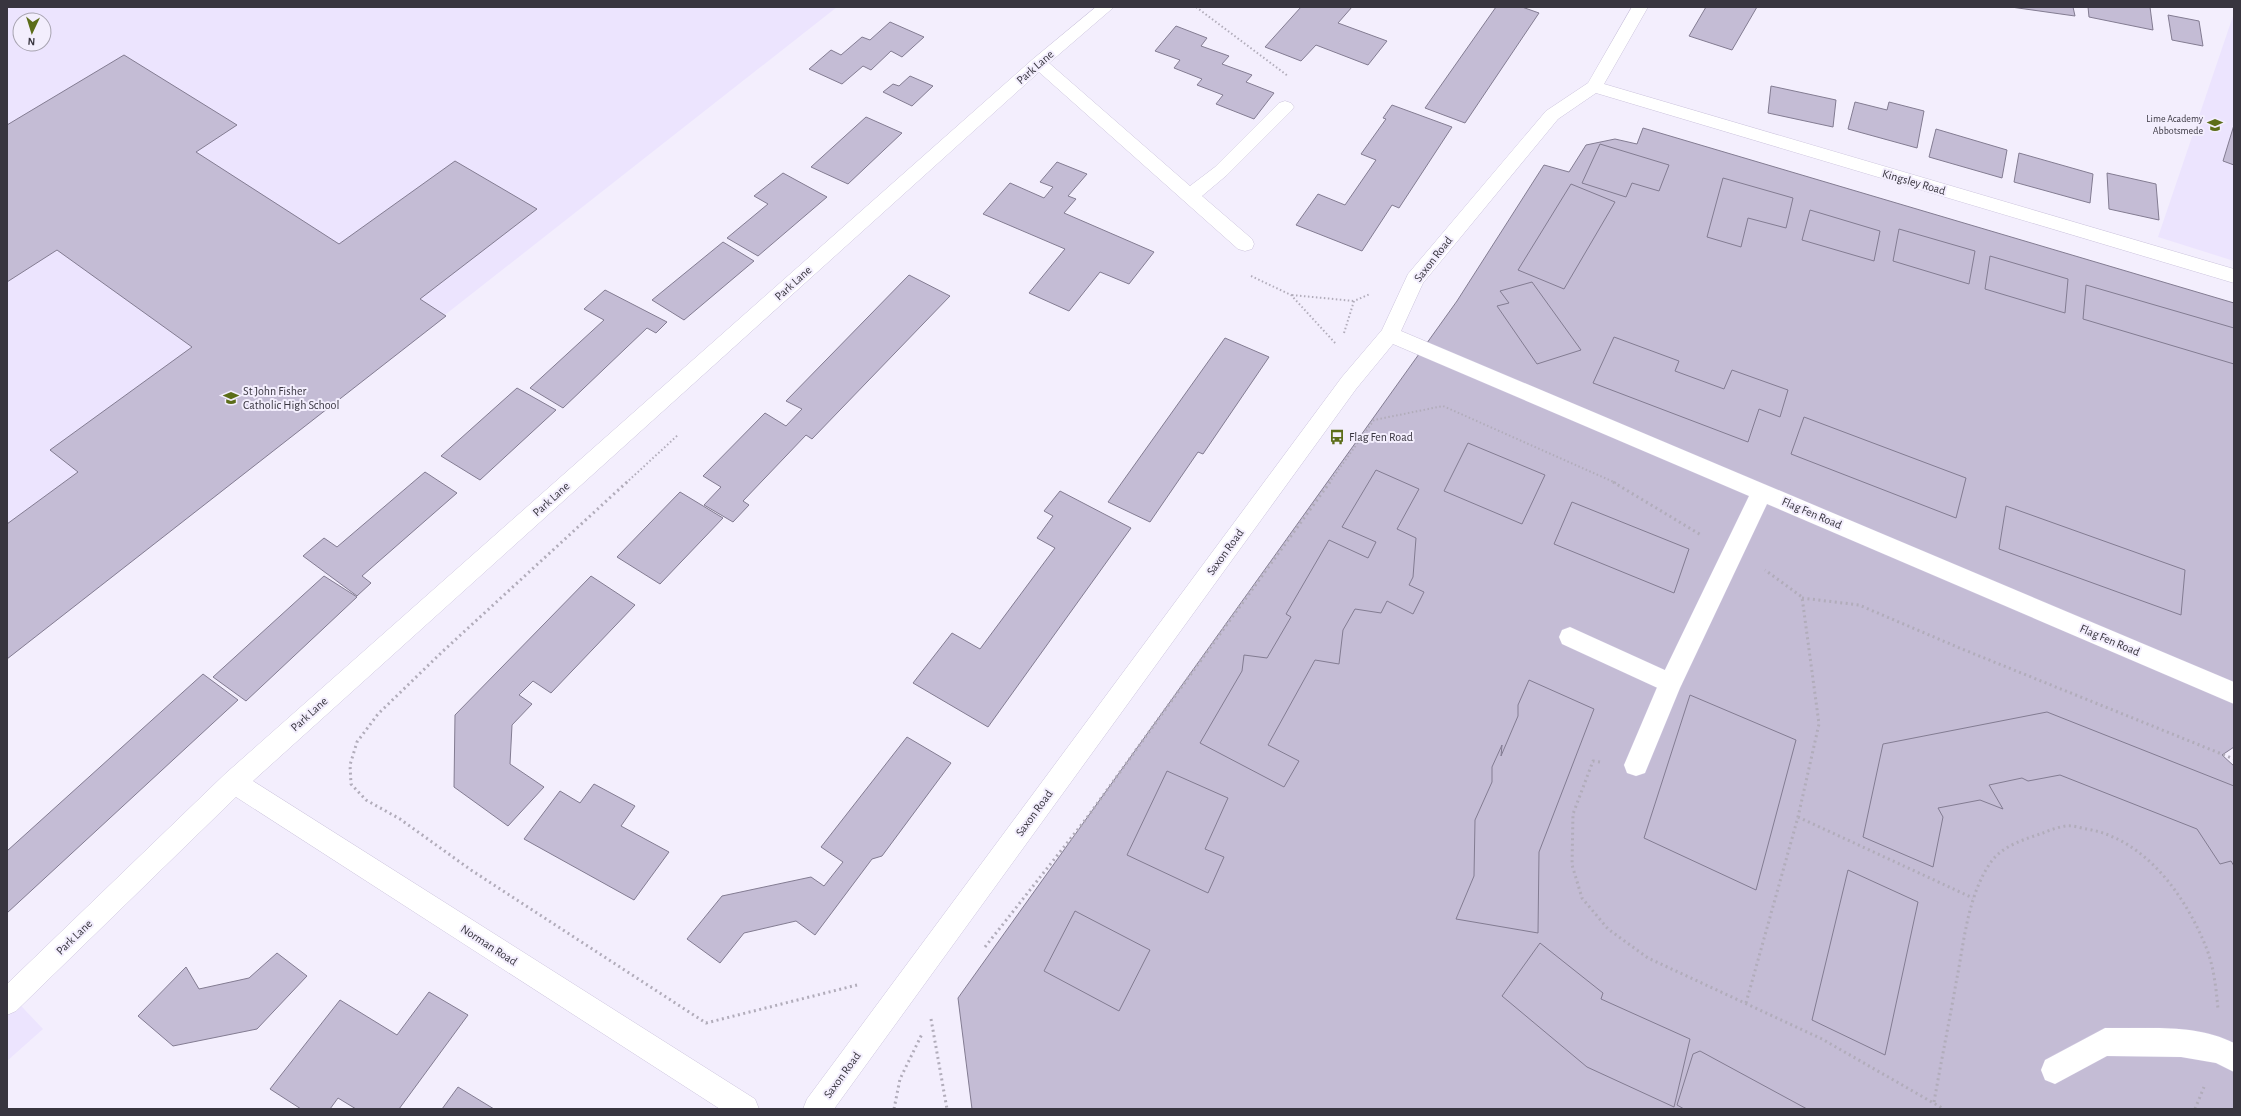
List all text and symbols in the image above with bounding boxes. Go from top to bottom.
north arrow [12,12,52,52]
text: N [27,36,36,47]
street label: Park Lane [1014,48,1056,86]
place label: Lime Academy Abbotsmede [2146,114,2204,136]
school or university icon: Lime Academy Abbotsmede [2206,116,2224,134]
street label: Kingsley Road [1881,167,1947,198]
street label: Saxon Road [1412,234,1454,284]
street label: Park Lane [772,264,814,302]
place label: St John Fisher Catholic High School [243,385,339,411]
school or university icon: St John Fisher Catholic High School [222,389,240,407]
bus stop icon: Flag Fen Road [1328,428,1346,446]
place label: Flag Fen Road [1349,431,1413,443]
street label: Park Lane [530,480,572,518]
street label: Flag Fen Road [1780,495,1844,531]
street label: Saxon Road [1204,527,1246,577]
street label: Flag Fen Road [2078,622,2142,658]
street label: Park Lane [288,695,330,733]
street label: Saxon Road [1013,788,1055,838]
street label: Park Lane [54,917,94,957]
street label: Norman Road [459,922,519,968]
street label: Saxon Road [821,1050,863,1100]

